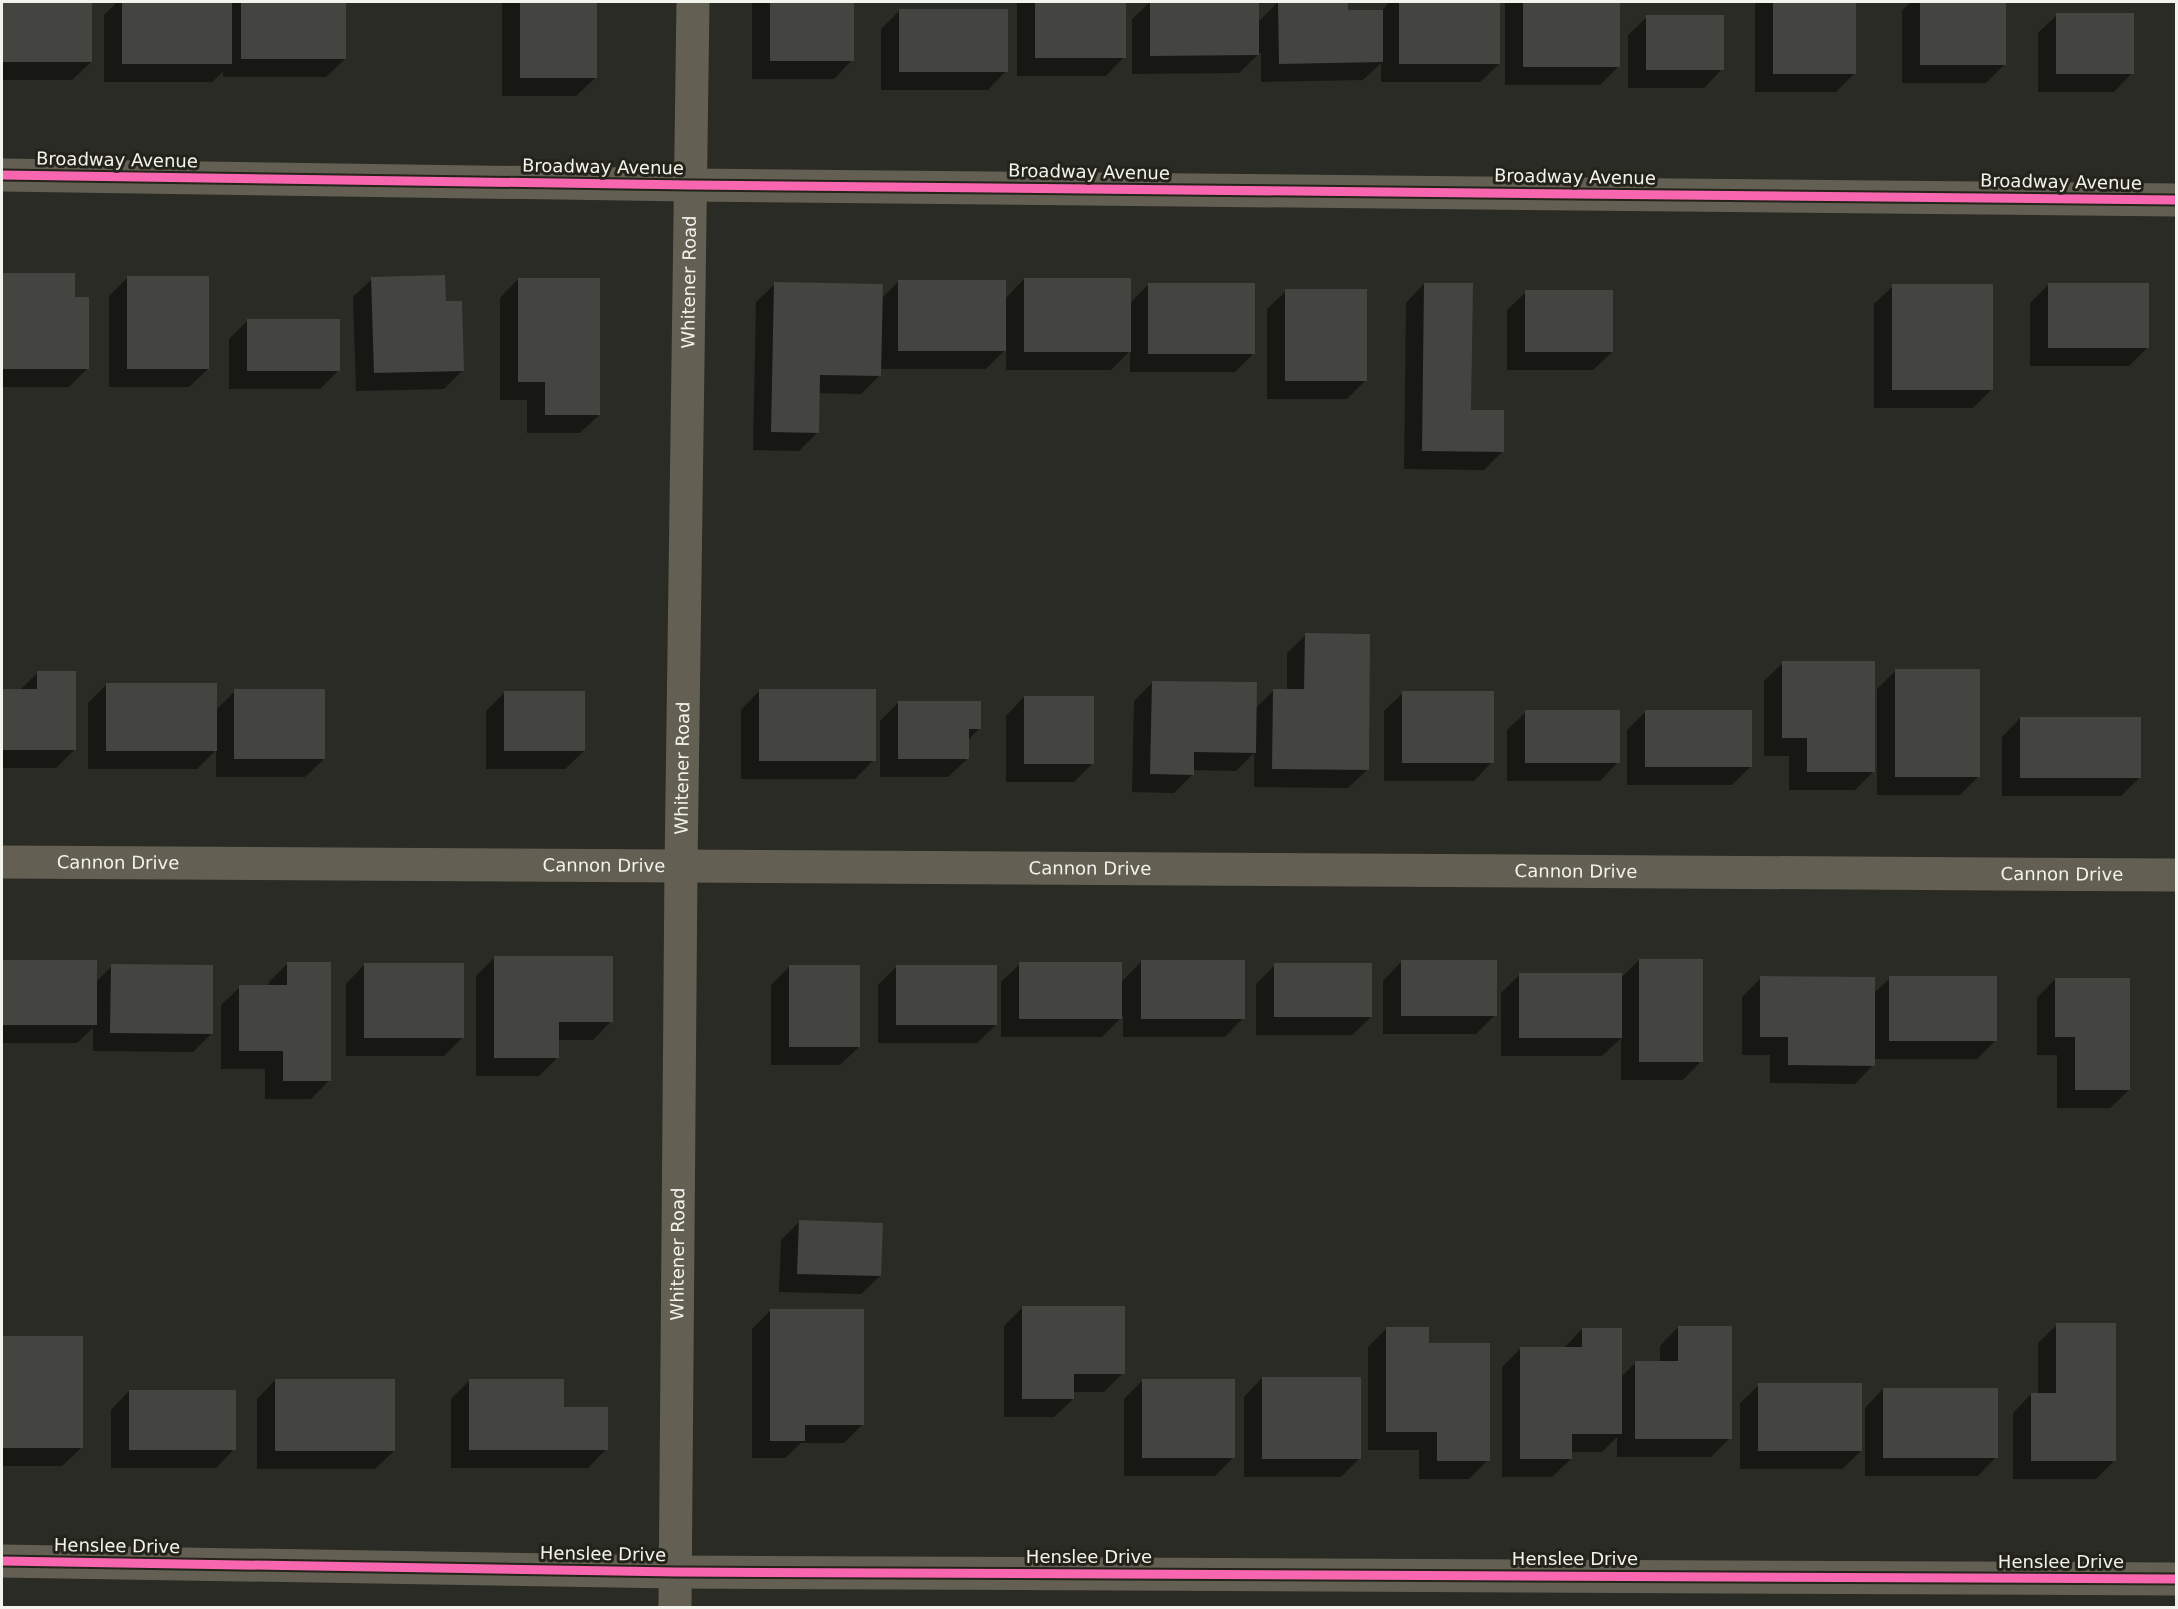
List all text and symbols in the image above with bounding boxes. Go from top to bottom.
street label: Broadway Avenue [36,148,198,171]
street label: Broadway Avenue [522,155,684,178]
street label: Broadway Avenue [1008,160,1170,183]
street label: Broadway Avenue [1494,165,1656,188]
street label: Broadway Avenue [1980,170,2142,193]
street label: Whitener Road [677,215,700,349]
street label: Whitener Road [670,701,693,835]
street label: Cannon Drive [57,851,179,873]
street label: Cannon Drive [543,854,665,876]
street label: Cannon Drive [1029,857,1151,879]
street label: Cannon Drive [1515,860,1637,882]
street label: Cannon Drive [2001,863,2123,885]
street label: Whitener Road [666,1187,688,1321]
street label: Henslee Drive [54,1534,180,1557]
street label: Henslee Drive [540,1542,666,1565]
street label: Henslee Drive [1026,1546,1152,1567]
street label: Henslee Drive [1512,1548,1638,1569]
street label: Henslee Drive [1998,1551,2124,1572]

